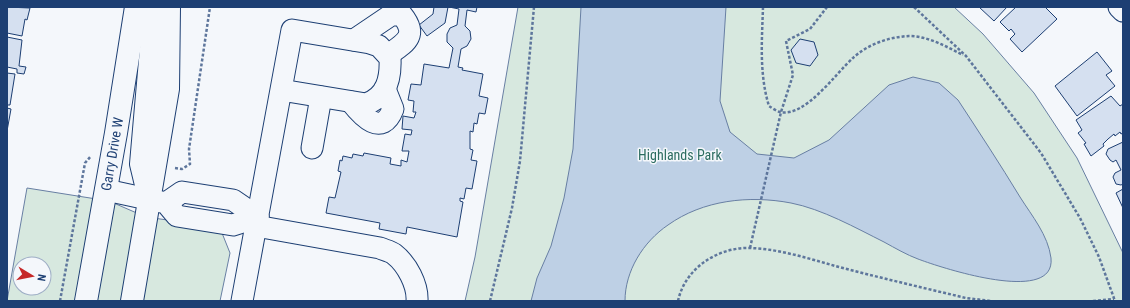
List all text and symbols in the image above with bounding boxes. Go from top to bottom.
street label: Garry Drive W [98,116,126,192]
park label: Highlands Park [638,147,723,163]
north arrow [12,256,52,296]
text: N [34,273,48,282]

